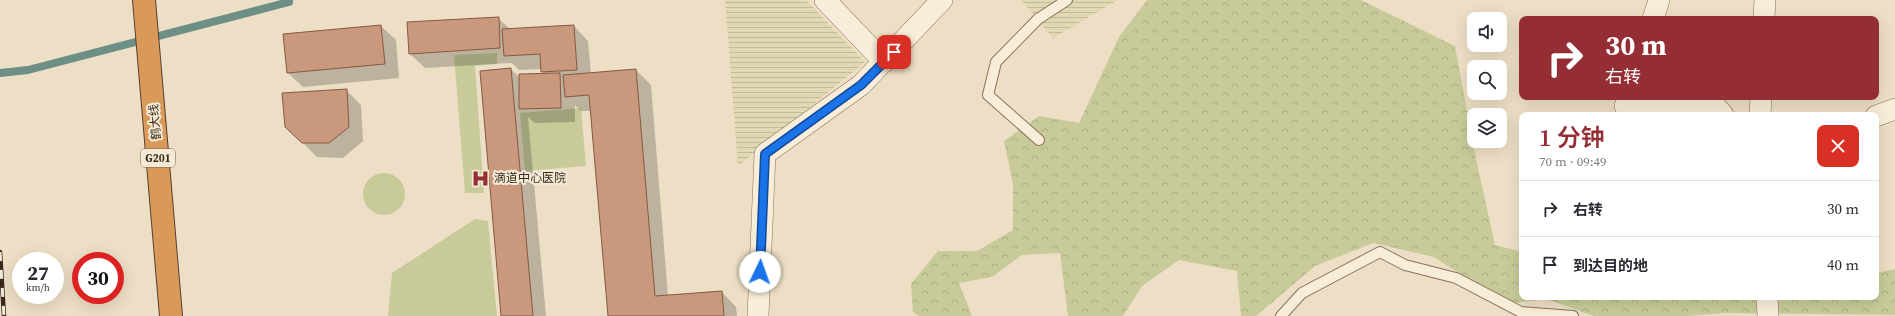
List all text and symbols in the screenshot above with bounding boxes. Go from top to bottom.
map controls [1467,12,1507,148]
button: sound [1467,12,1507,52]
text: 30 m [1605,26,1667,64]
icon: right [1539,32,1591,84]
pin [877,35,911,69]
icon: arrive [883,41,905,63]
button: search [1467,60,1507,100]
text: 右转 [1605,64,1641,89]
street label: 鹤大线 [145,103,165,141]
button: layers [1467,108,1507,148]
text: 1 分钟 [1539,121,1605,154]
button: close [1817,125,1859,167]
road number: G201 [141,149,175,167]
text: 70 m · 09:49 [1539,153,1607,170]
hospital icon: 滴道中心医院 [471,168,491,188]
place label: 滴道中心医院 [494,170,566,186]
icon: right [1539,198,1561,220]
text: 30 m [1827,198,1859,219]
text: 右转 [1573,199,1603,220]
position arrow [739,251,781,293]
speed limit sign: 30 [72,252,124,304]
icon: arrive [1539,254,1561,276]
text: 40 m [1827,254,1859,275]
text: 到达目的地 [1573,255,1648,276]
text: 27 [27,259,49,287]
text: km/h [26,281,50,294]

